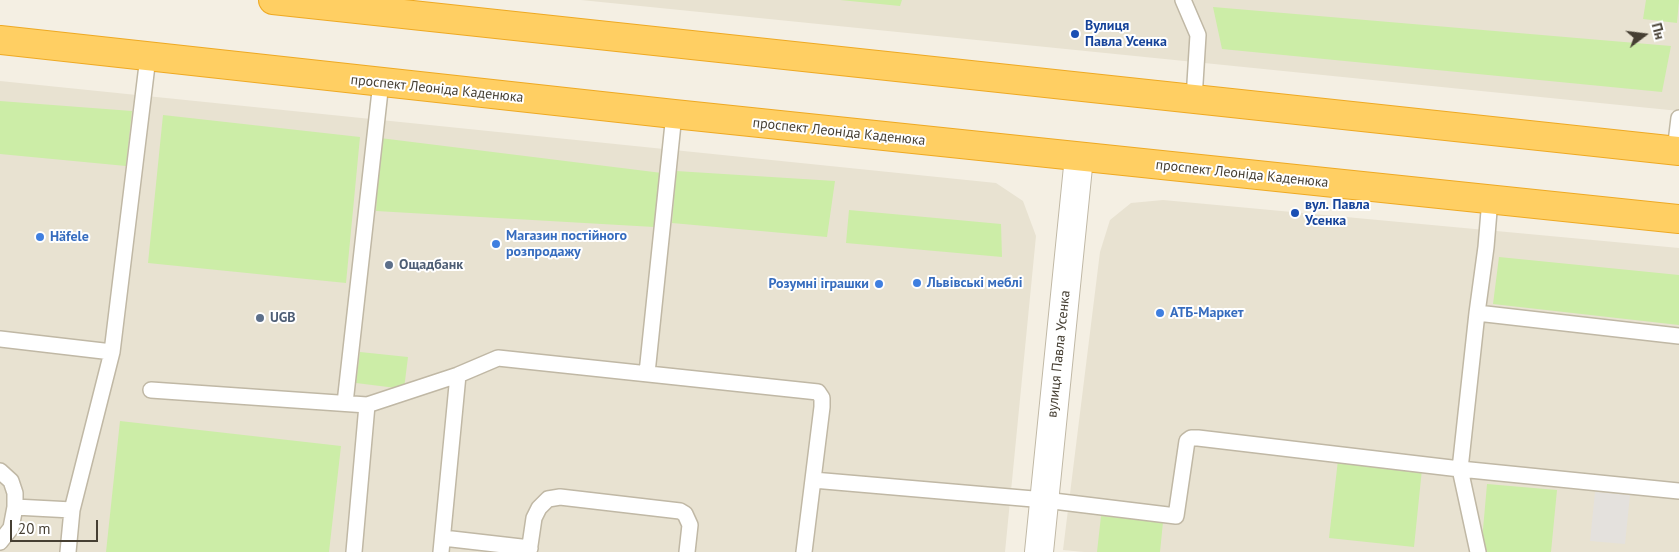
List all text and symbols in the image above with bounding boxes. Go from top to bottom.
north arrow [1619,10,1669,60]
place label: Вулиця Павла Усенка [1085,18,1167,50]
text: Пн [1648,21,1669,41]
marker: Вулиця Павла Усенка [1069,28,1081,40]
street label: проспект Леоніда Каденюка [350,72,524,106]
street label: проспект Леоніда Каденюка [752,115,926,149]
street label: проспект Леоніда Каденюка [1155,157,1329,191]
place label: вул. Павла Усенка [1305,197,1370,230]
marker: вул. Павла Усенка [1289,207,1301,219]
place label: Магазин постійного розпродажу [506,228,627,260]
place label: Häfele [50,229,89,245]
marker: Häfele [34,231,46,243]
marker: Магазин постійного розпродажу [490,238,502,250]
place label: Ощадбанк [399,257,463,273]
marker: Ощадбанк [383,259,395,271]
place label: Львівські меблі [927,275,1022,291]
place label: Розумні іграшки [769,276,869,292]
marker: Львівські меблі [911,277,923,289]
marker: Розумні іграшки [873,278,885,290]
street label: вулиця Павла Усенка [1044,289,1074,419]
place label: АТБ-Маркет [1170,305,1244,321]
marker: АТБ-Маркет [1154,307,1166,319]
place label: UGB [270,310,296,326]
marker: UGB [254,312,266,324]
scale bar [12,510,100,542]
text: 20 m [18,519,51,538]

